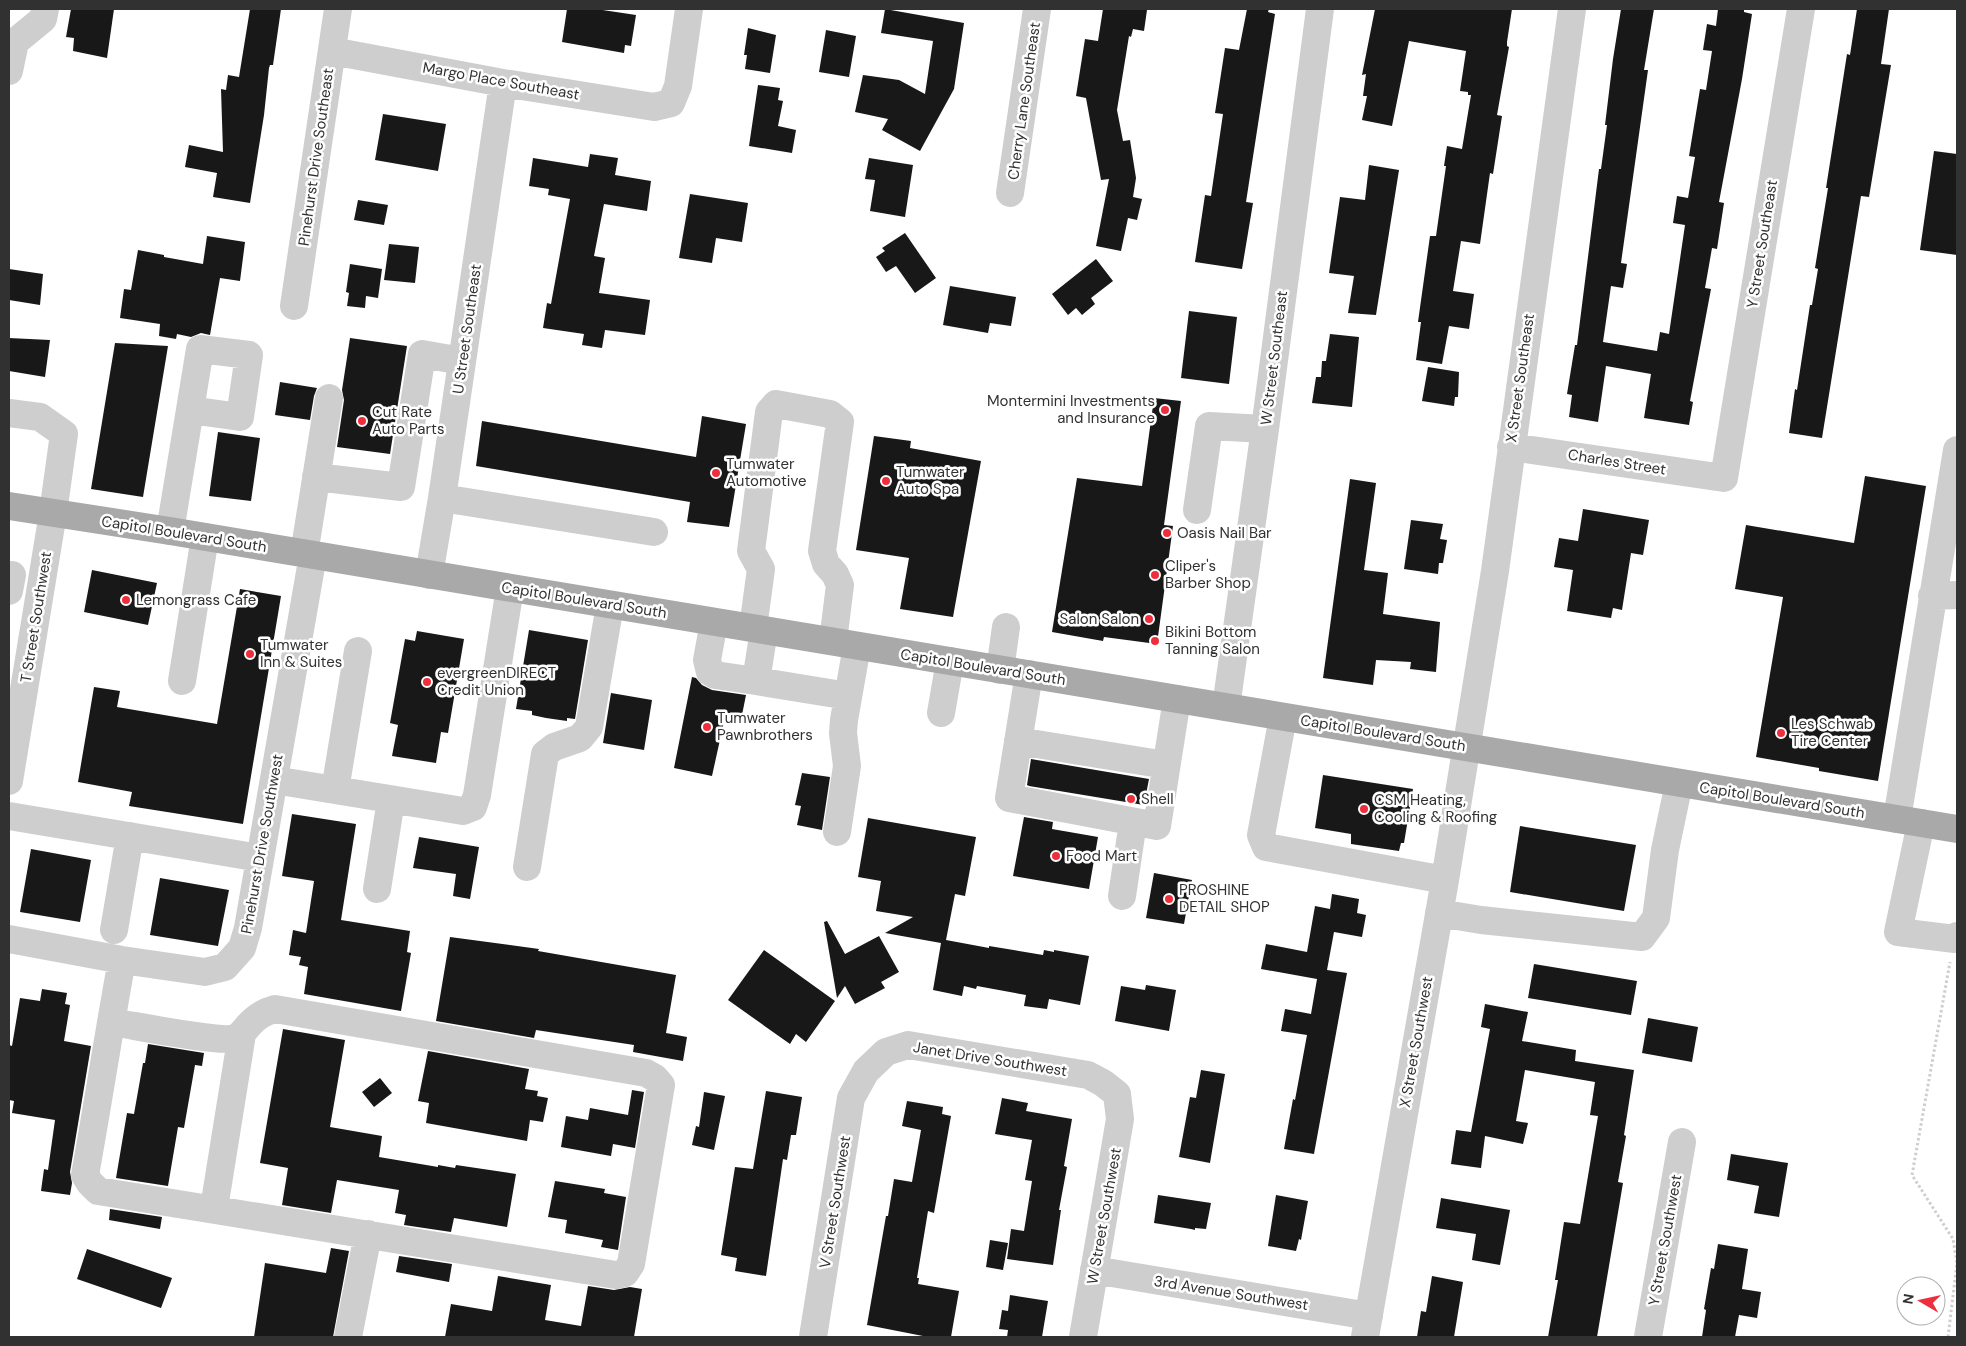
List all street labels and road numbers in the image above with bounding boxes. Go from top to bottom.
street label: Cherry Lane Southeast [1003,21,1045,181]
street label: Margo Place Southeast [421,57,581,105]
street label: Pinehurst Drive Southeast [294,67,338,247]
street label: Y Street Southeast [1742,178,1782,310]
street label: U Street Southeast [448,263,486,395]
street label: W Street Southeast [1256,289,1292,426]
street label: X Street Southeast [1501,312,1539,444]
street label: Charles Street [1567,444,1668,480]
street label: Capitol Boulevard South [100,511,268,557]
street label: T Street Southwest [16,550,56,684]
street label: Capitol Boulevard South [500,577,668,623]
street label: Capitol Boulevard South [899,644,1067,690]
street label: Capitol Boulevard South [1299,710,1467,756]
street label: Pinehurst Drive Southwest [236,752,288,935]
street label: Capitol Boulevard South [1698,777,1866,823]
street label: X Street Southwest [1395,975,1437,1109]
street label: Janet Drive Southwest [912,1037,1068,1081]
street label: V Street Southwest [815,1134,855,1270]
street label: W Street Southwest [1082,1146,1126,1286]
street label: Y Street Southwest [1644,1173,1686,1307]
street label: 3rd Avenue Southwest [1152,1271,1310,1315]

